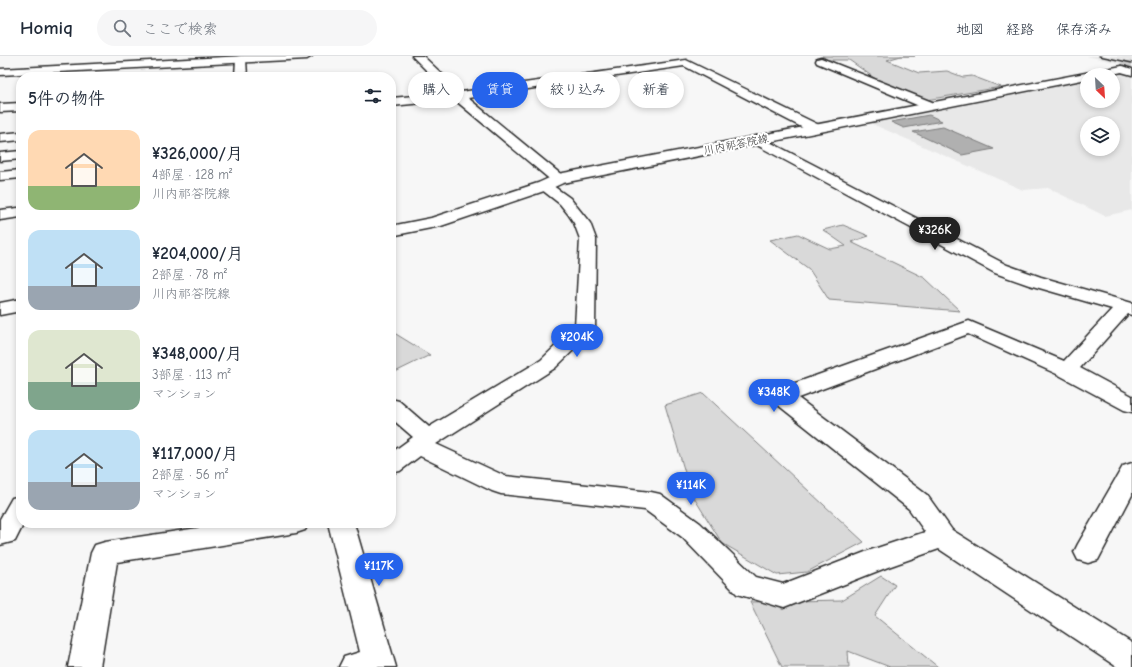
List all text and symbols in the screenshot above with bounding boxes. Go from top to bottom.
search box [97,10,377,46]
text: Homiq [20,17,73,39]
icon: search [111,17,133,39]
text: ここで検索 [143,20,218,38]
text: 地図 [956,21,984,38]
text: 経路 [1006,21,1034,38]
text: 保存済み [1056,21,1112,38]
north arrow [1080,68,1120,108]
map controls [1080,68,1120,156]
chip: 購入 [408,72,464,108]
chip: 賃貸 [472,72,528,108]
chip: 絞り込み [536,72,620,108]
chip: 新着 [628,72,684,108]
icon: filters [362,85,384,107]
text: 5件の物件 [28,89,105,108]
button: layers [1080,116,1120,156]
street label: 川内祁答院線 [702,132,770,157]
text: ¥326,000/月 [152,144,243,163]
icon: home [60,146,108,194]
text: 4部屋 · 128 m² [152,167,232,182]
text: 川内祁答院線 [152,186,230,201]
pin: ¥326K [907,217,963,251]
text: ¥326K [918,222,952,237]
text: ¥204,000/月 [152,244,243,263]
icon: home [60,246,108,294]
text: 2部屋 · 78 m² [152,267,227,282]
text: 川内祁答院線 [152,286,230,301]
pin: ¥204K [549,324,605,358]
text: ¥204K [560,329,594,344]
text: ¥348,000/月 [152,344,242,363]
icon: home [60,346,108,394]
text: 3部屋 · 113 m² [152,367,231,382]
pin: ¥348K [746,379,802,413]
text: ¥348K [758,384,790,399]
text: マンション [152,386,216,401]
text: ¥117,000/月 [152,444,238,463]
icon: home [60,446,108,494]
text: 2部屋 · 56 m² [152,467,228,482]
pin: ¥114K [663,472,719,506]
text: ¥114K [676,477,706,492]
text: マンション [152,486,216,501]
pin: ¥117K [351,553,407,587]
text: ¥117K [364,558,394,573]

